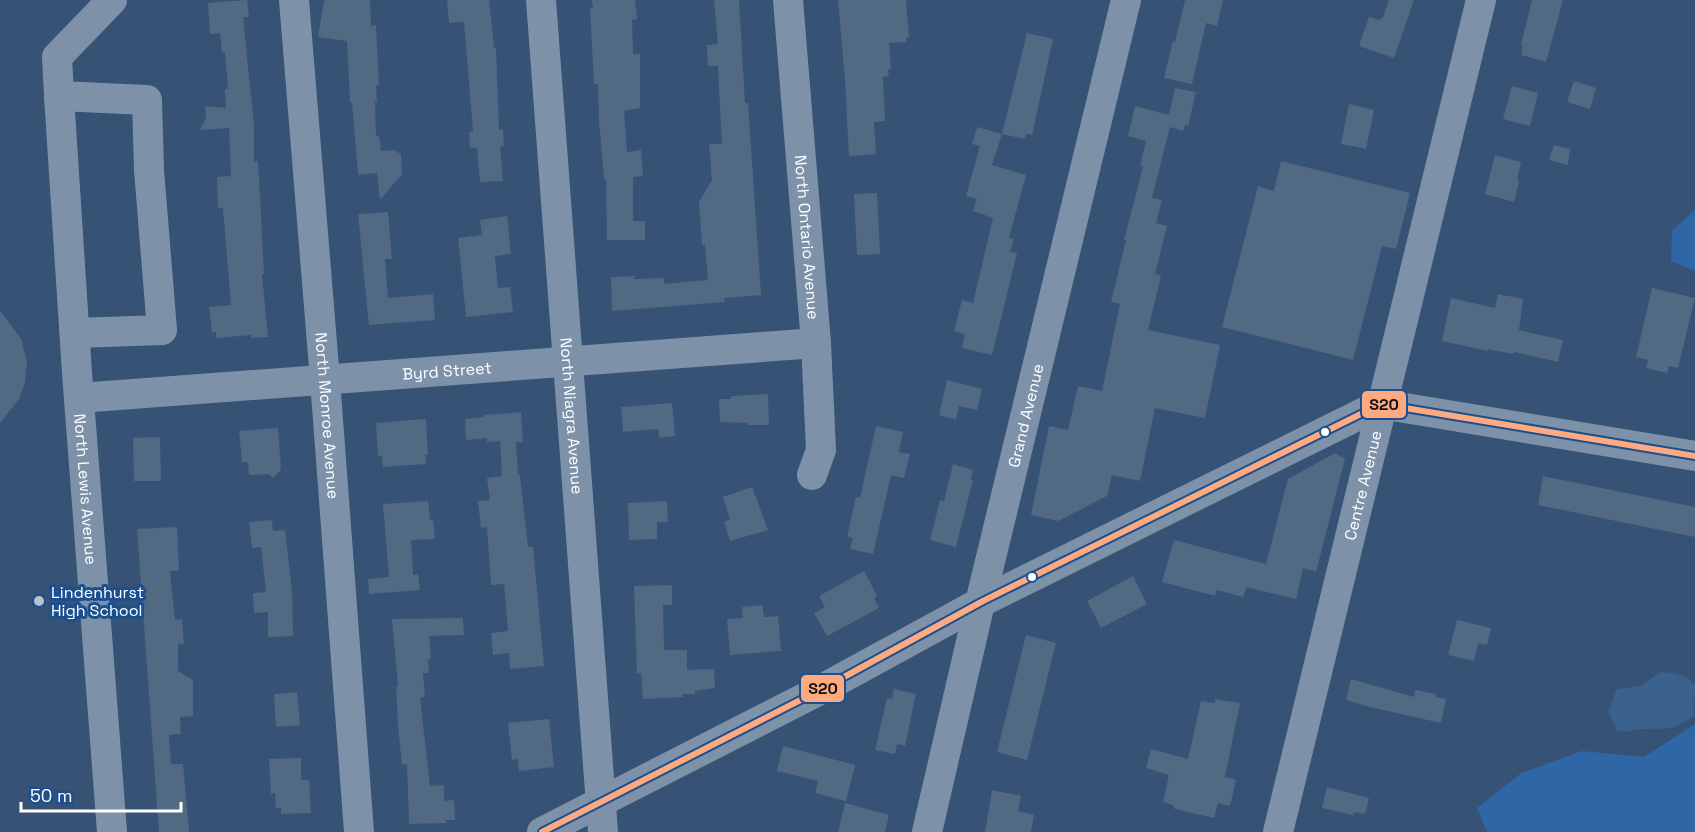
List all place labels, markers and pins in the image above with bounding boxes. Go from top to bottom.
unlabelled marker [1319,426,1331,438]
unlabelled marker [1026,571,1038,583]
place label: Lindenhurst High School [51,582,144,621]
marker: Lindenhurst High School [32,594,46,608]

